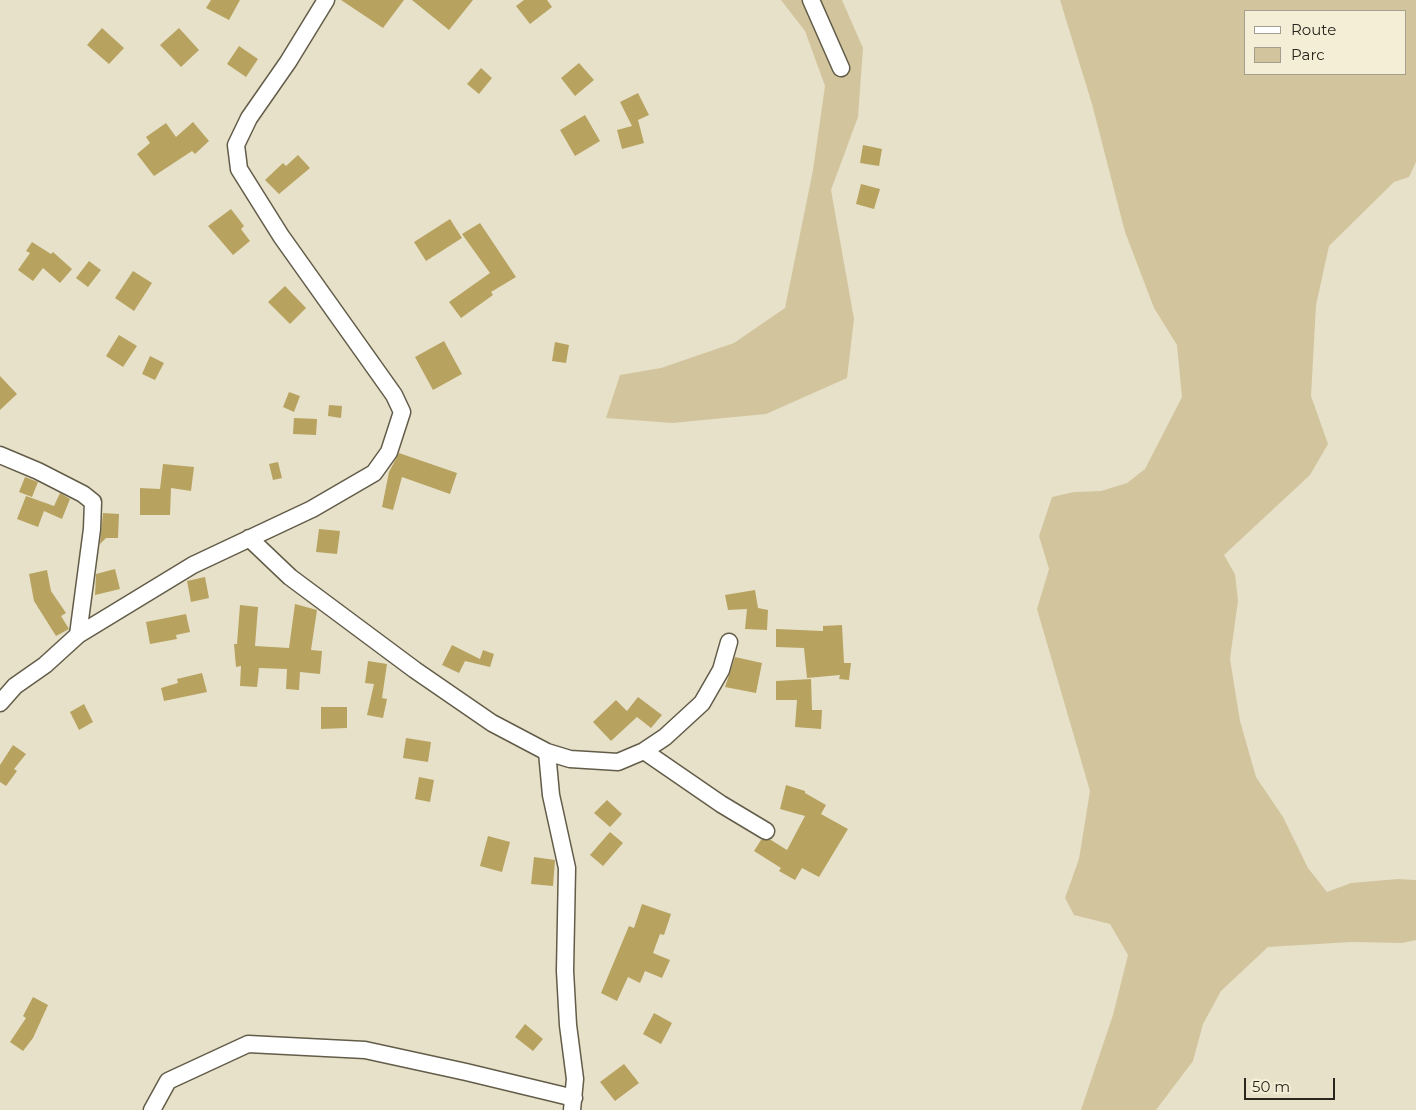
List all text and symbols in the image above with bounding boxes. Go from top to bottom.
legend [1244,10,1406,75]
text: Route [1291,20,1336,39]
text: Parc [1291,45,1325,64]
scale bar [1246,1068,1337,1100]
text: 50 m [1252,1077,1290,1096]

